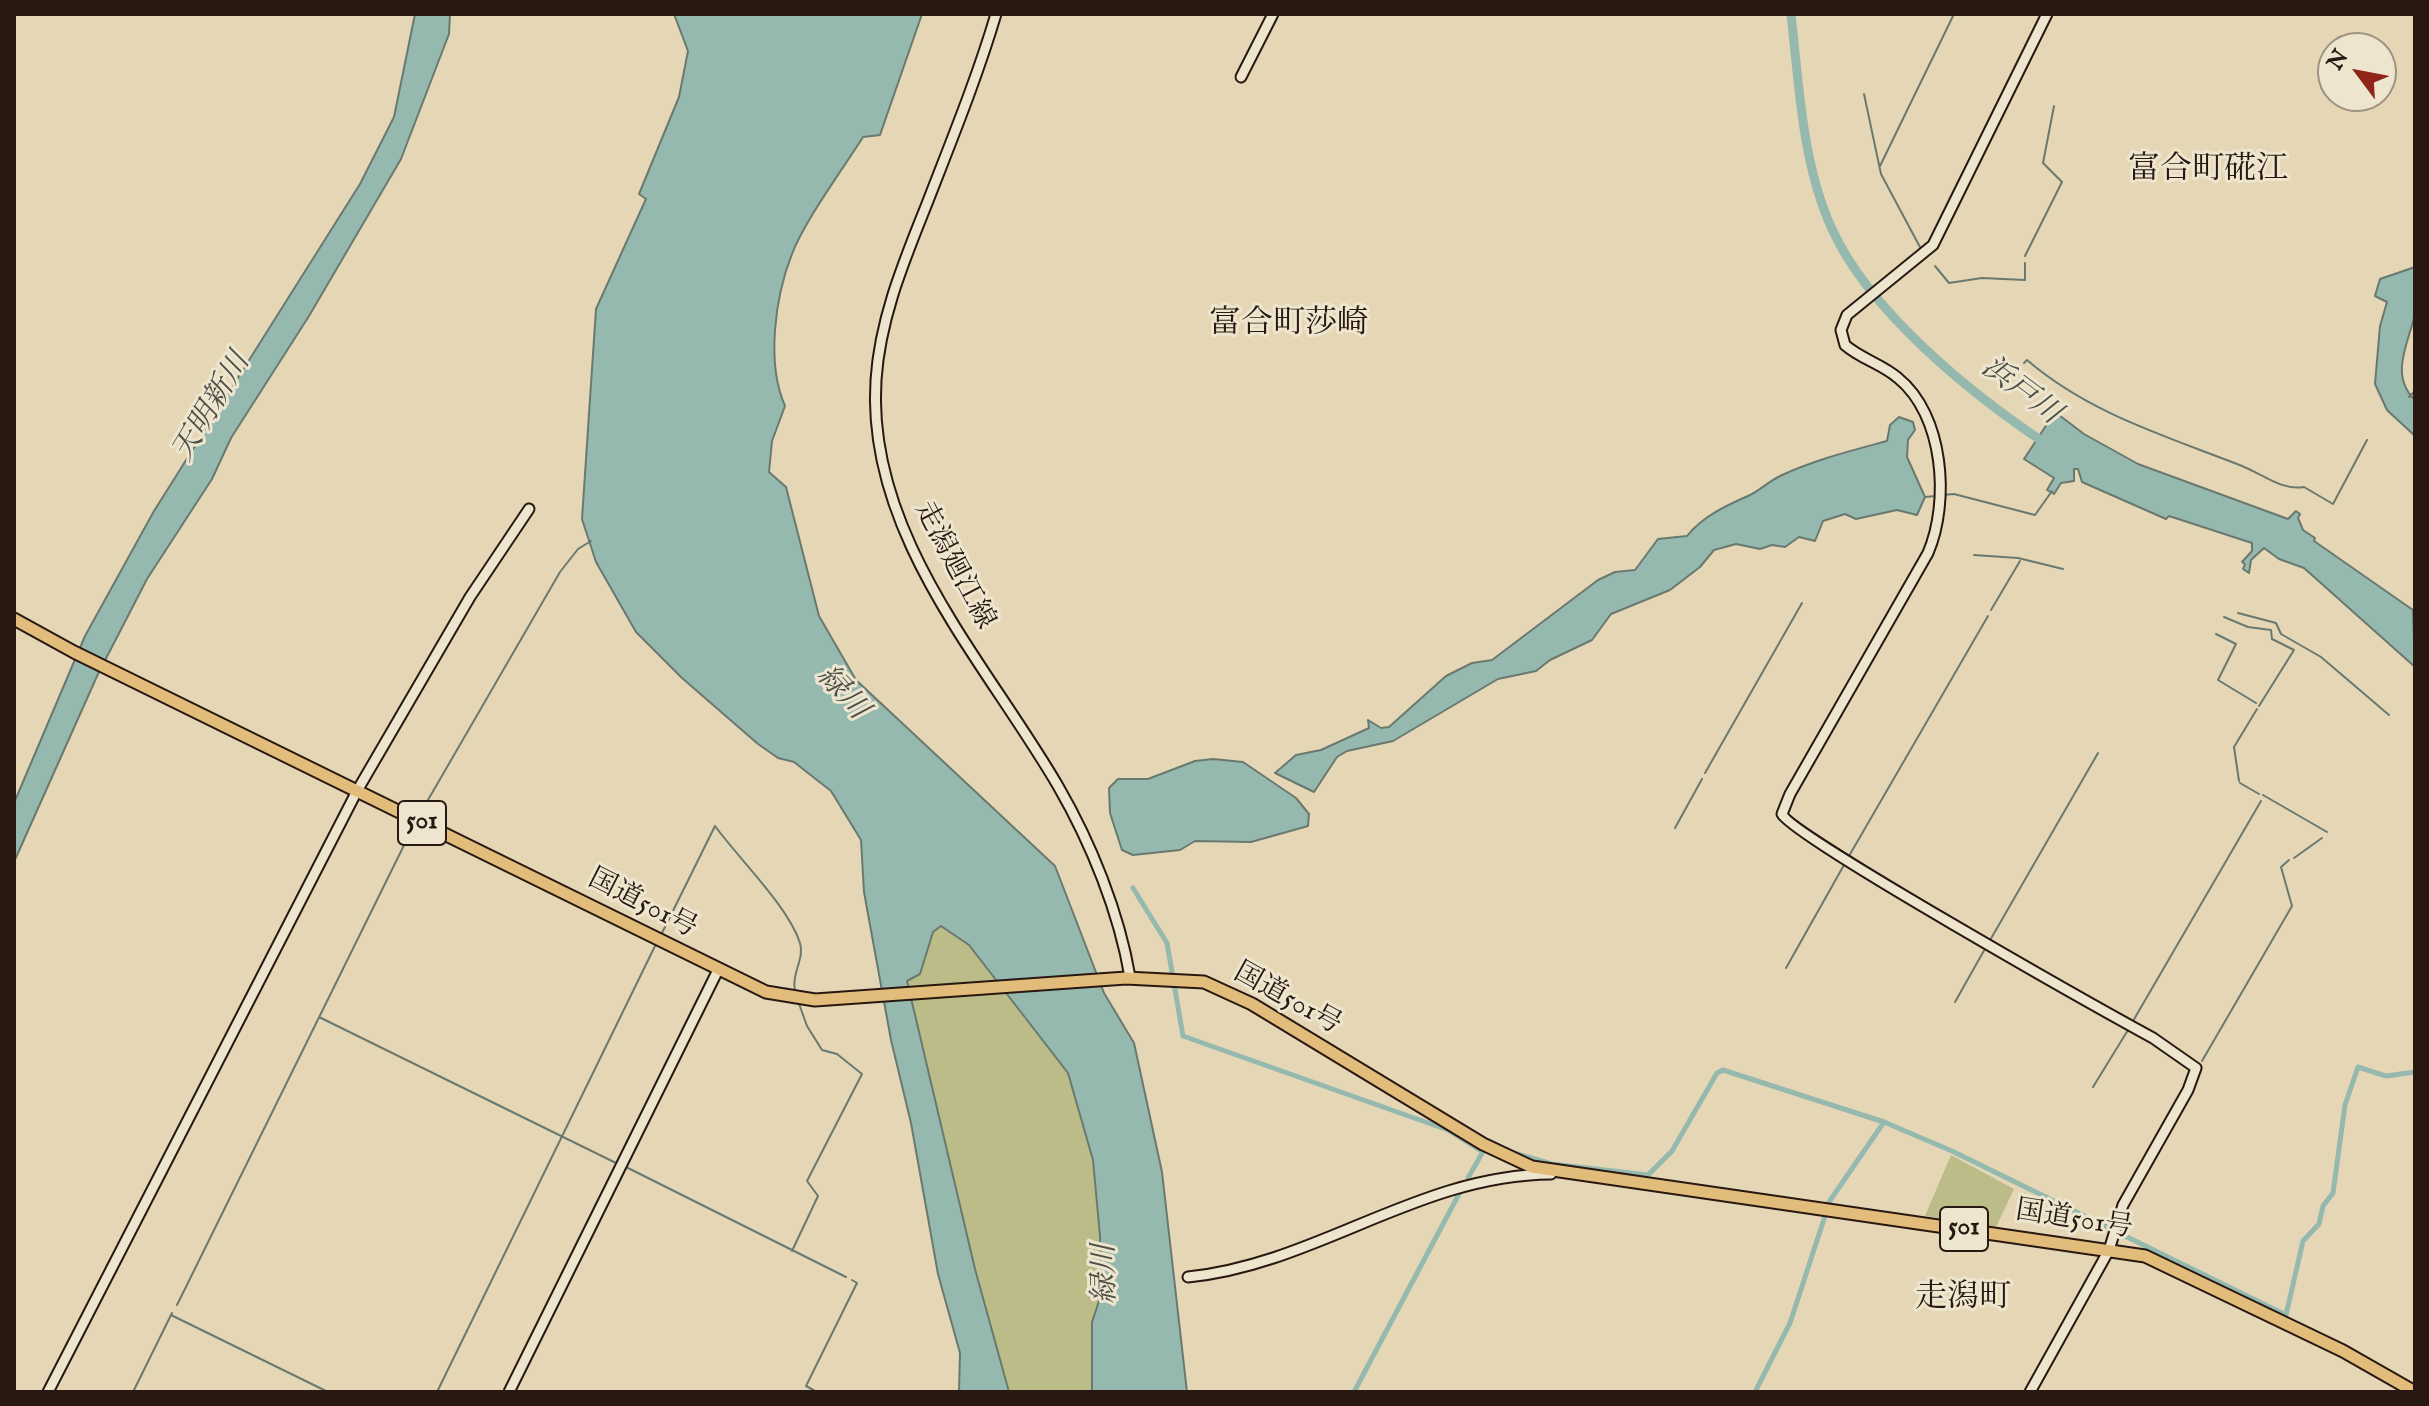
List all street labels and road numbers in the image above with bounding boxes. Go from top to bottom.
street label: 走潟廻江線 [905,496,1001,636]
road number: 501 [398,801,446,845]
street label: 国道501号 [582,863,702,947]
street label: 国道501号 [1227,957,1347,1043]
street label: 国道501号 [2013,1195,2135,1247]
road number: 501 [1940,1207,1988,1251]

